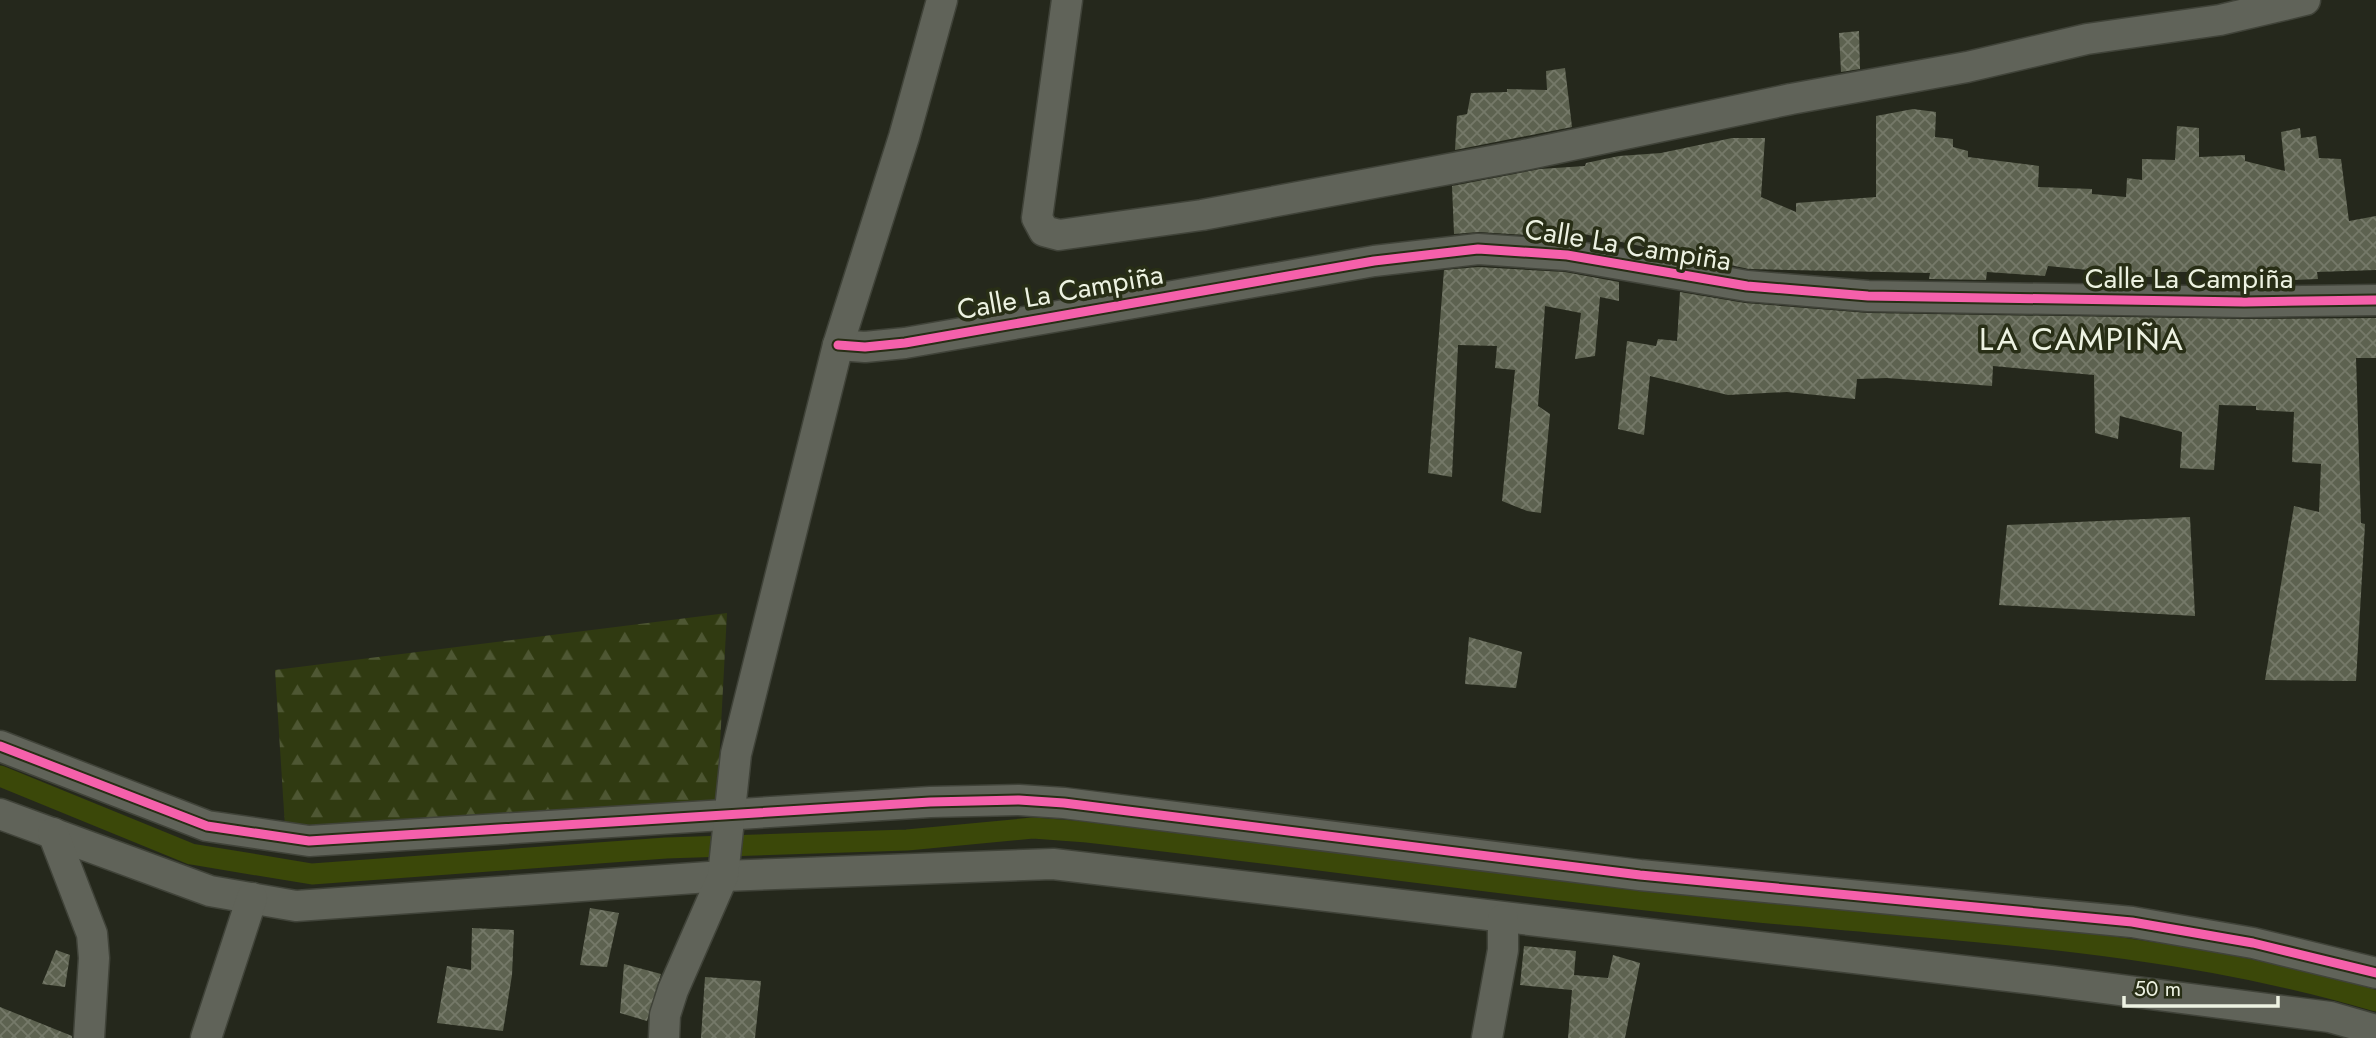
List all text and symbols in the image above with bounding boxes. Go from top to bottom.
street label: Calle La Campiña [1522,208,1734,282]
street label: Calle La Campiña [954,254,1166,330]
street label: Calle La Campiña [2085,258,2293,299]
district label: LA CAMPIÑA [1979,316,2185,362]
scale bar [2124,964,2278,1008]
text: 50 m [2134,974,2181,1004]

